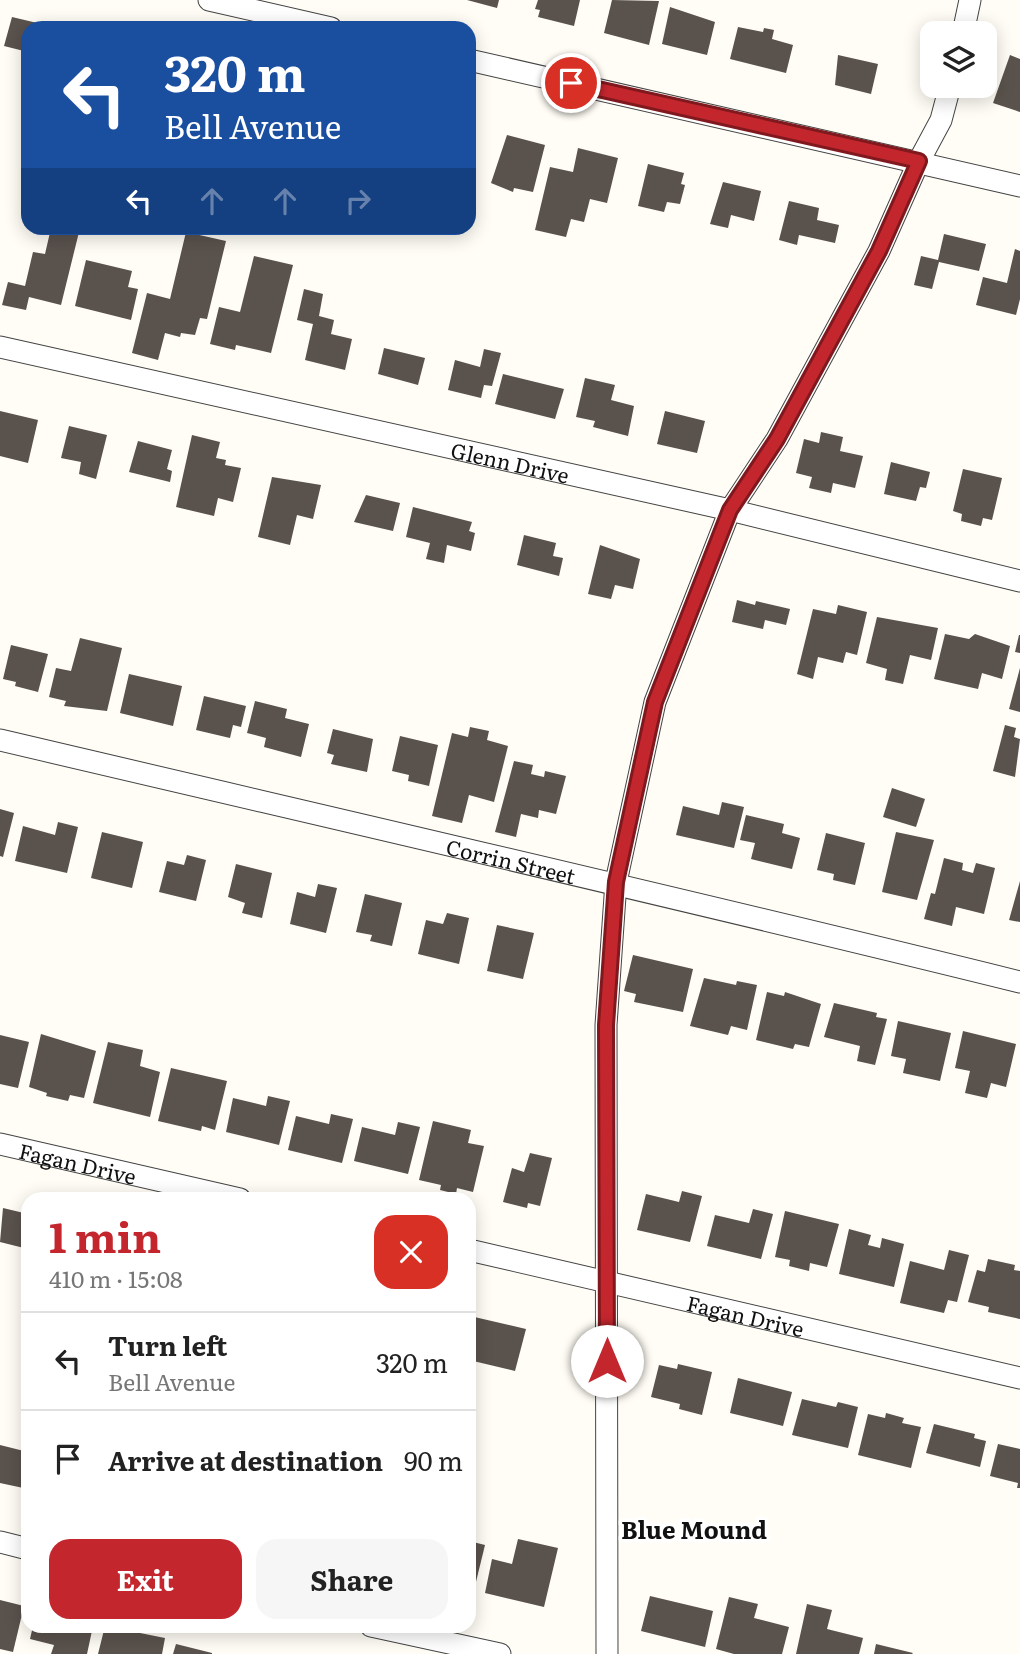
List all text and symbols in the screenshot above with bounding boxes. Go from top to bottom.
map controls [920,21,997,98]
button: layers [920,21,997,98]
text: 320 m [164,34,306,107]
icon: left [49,49,140,140]
pin [541,53,601,113]
icon: arrive [552,64,590,102]
text: Bell Avenue [164,101,341,149]
icon: left [120,182,158,220]
icon: ahead [193,182,231,220]
icon: ahead [266,182,304,220]
icon: right [339,182,377,220]
street label: Glenn Drive [448,433,573,489]
street label: Corrin Street [443,830,579,890]
street label: Fagan Drive [16,1133,140,1190]
text: 1 min [49,1204,161,1266]
button: close [374,1215,448,1289]
text: 410 m · 15:08 [49,1261,183,1295]
street label: Fagan Drive [684,1286,807,1343]
position arrow [570,1324,644,1398]
text: Turn left [108,1325,227,1364]
icon: left [49,1342,87,1380]
text: 320 m [376,1342,448,1381]
text: Bell Avenue [108,1364,236,1398]
icon: arrive [49,1440,87,1478]
text: Arrive at destination [108,1440,383,1479]
text: 90 m [404,1440,463,1479]
district label: Blue Mound [621,1511,767,1546]
button: Exit [49,1539,242,1619]
button: Share [256,1539,448,1619]

